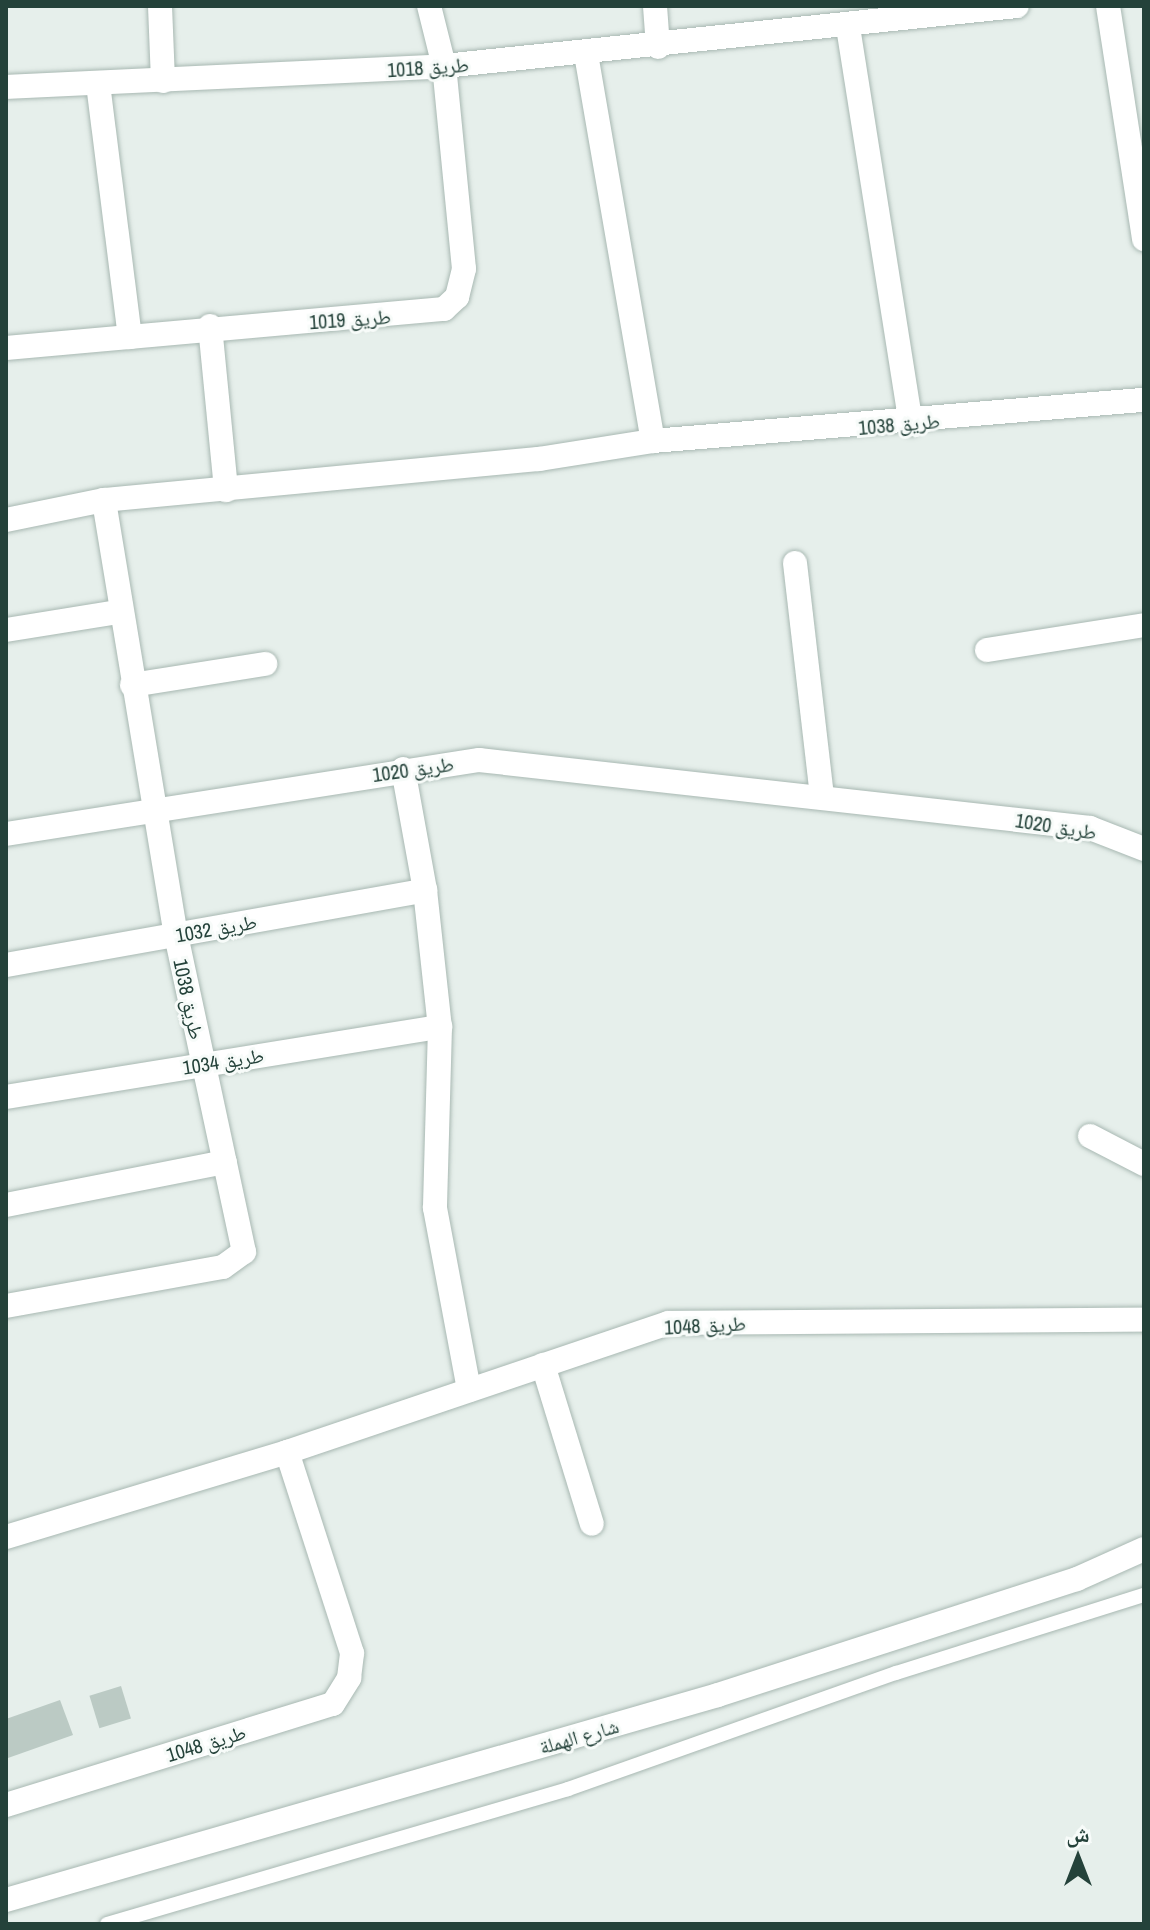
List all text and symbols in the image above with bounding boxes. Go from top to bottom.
street label: طريق 1018 [386,52,470,82]
street label: طريق 1019 [308,304,392,334]
street label: طريق 1038 [857,408,941,440]
street label: طريق 1020 [371,751,455,787]
street label: طريق 1020 [1014,808,1098,844]
street label: طريق 1032 [174,909,258,947]
street label: طريق 1038 [169,956,209,1042]
street label: طريق 1034 [181,1043,265,1079]
street label: طريق 1048 [663,1311,747,1339]
street label: شارع الهملة [537,1713,621,1759]
street label: طريق 1048 [163,1720,249,1766]
north arrow [1038,1818,1118,1898]
text: ش [1066,1819,1090,1849]

